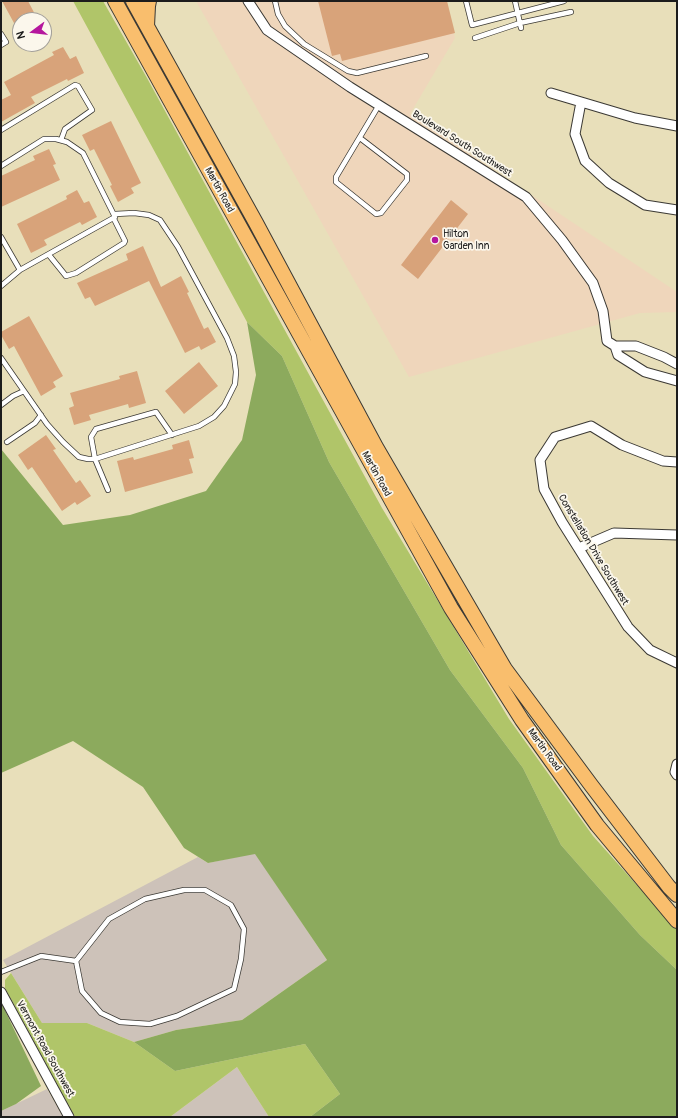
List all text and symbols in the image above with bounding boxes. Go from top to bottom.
north arrow [12,12,52,52]
text: N [14,30,28,40]
street label: Boulevard South Southwest [410,108,514,180]
street label: Martin Road [202,165,236,215]
place label: Hilton Garden Inn [443,228,489,252]
marker: Hilton Garden Inn [430,235,440,245]
street label: Martin Road [359,449,393,499]
street label: Constellation Drive Southwest [555,492,631,608]
street label: Martin Road [525,726,563,774]
street label: Vermont Road Southwest [13,999,77,1099]

